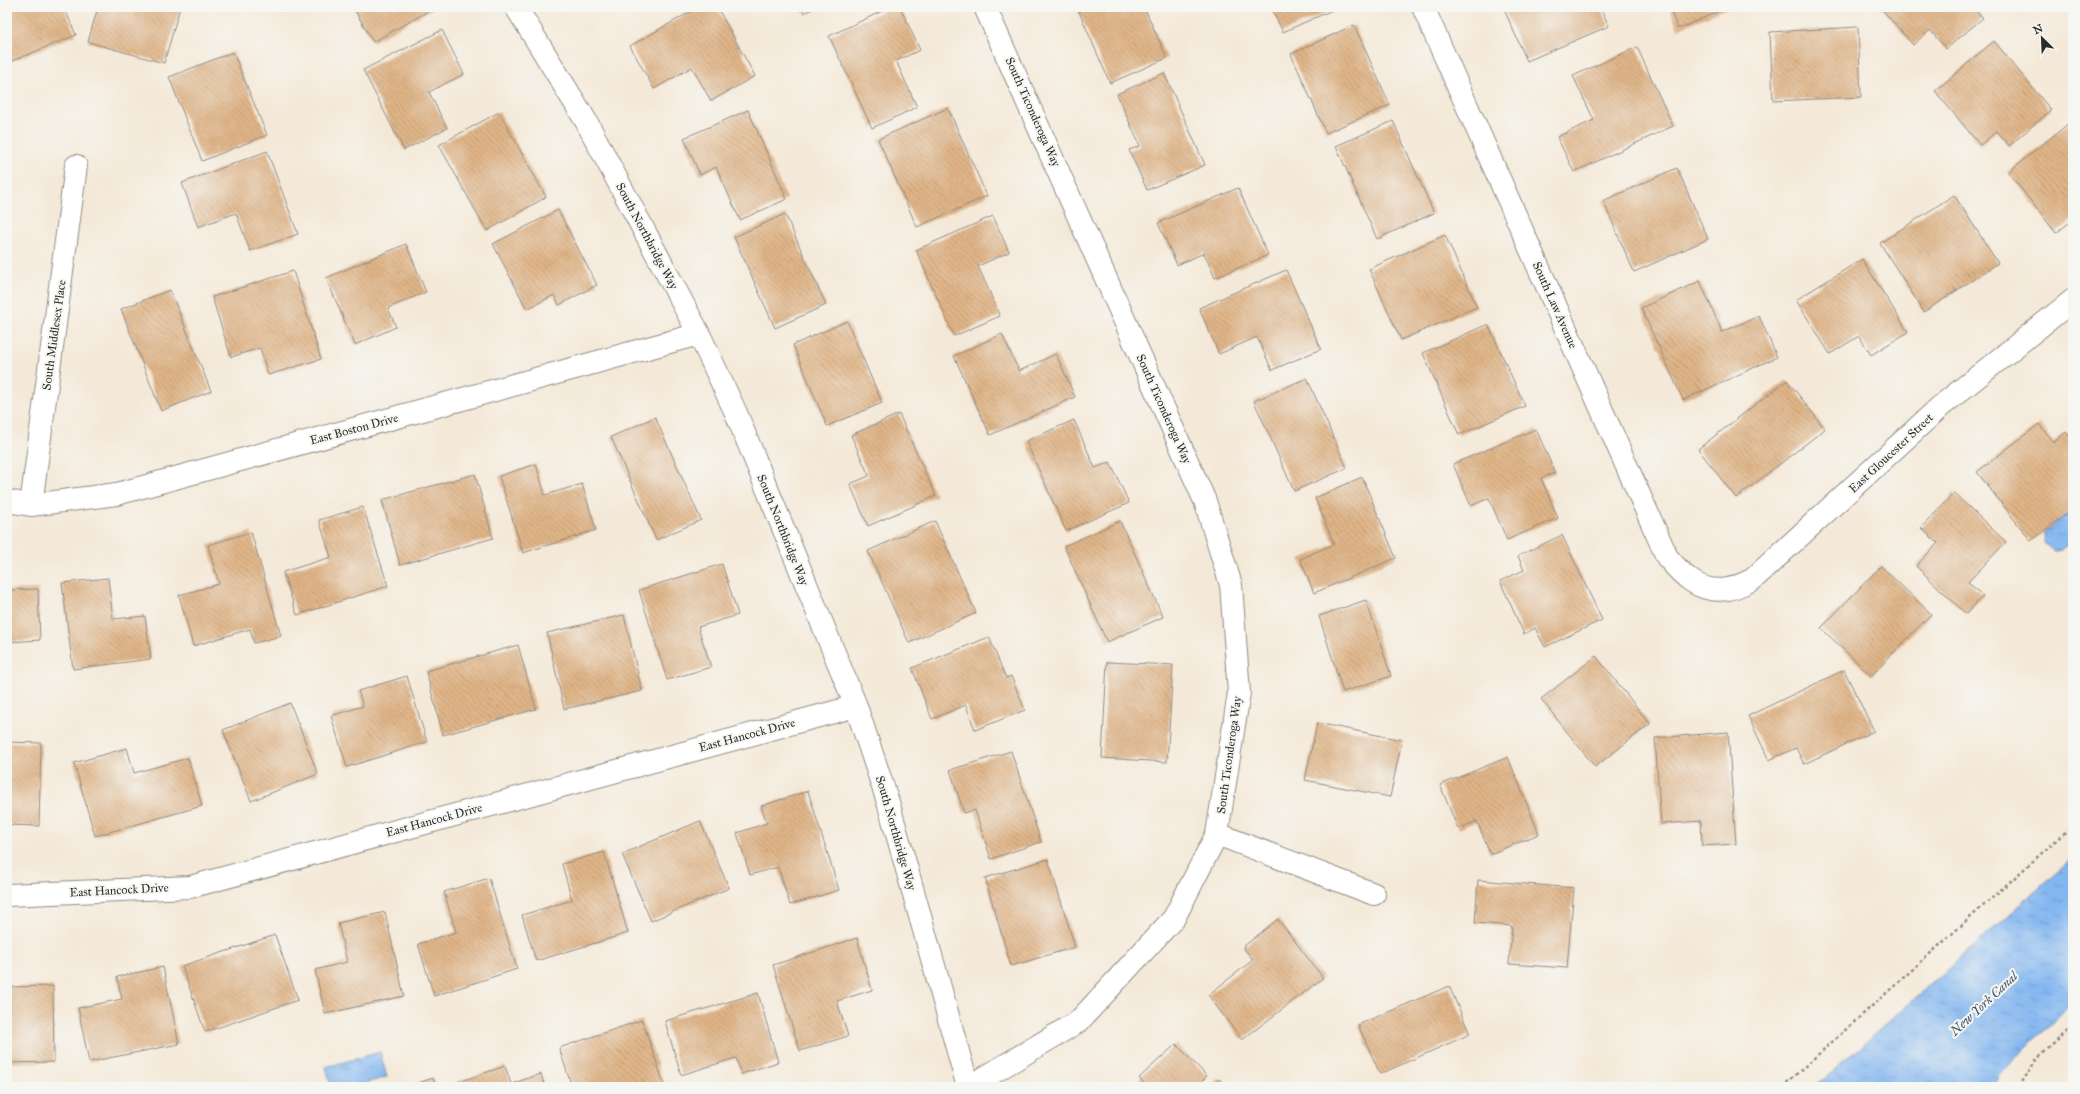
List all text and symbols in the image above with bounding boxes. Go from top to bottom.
north arrow [2022,18,2062,58]
text: N [2031,21,2046,37]
street label: South Ticonderoga Way [1002,55,1064,170]
street label: South Northbridge Way [612,180,681,292]
street label: South Law Avenue [1530,260,1580,350]
street label: South Middlesex Place [39,279,69,391]
street label: South Ticonderoga Way [1133,352,1195,467]
street label: East Gloucester Street [1846,410,1937,496]
street label: East Boston Drive [308,411,400,447]
street label: South Northbridge Way [753,472,812,588]
street label: South Ticonderoga Way [1214,695,1245,815]
street label: East Hancock Drive [697,715,797,755]
street label: South Northbridge Way [872,774,919,892]
street label: East Hancock Drive [384,800,484,840]
street label: East Hancock Drive [69,880,169,900]
water label: New York Canal [1946,968,2022,1040]

